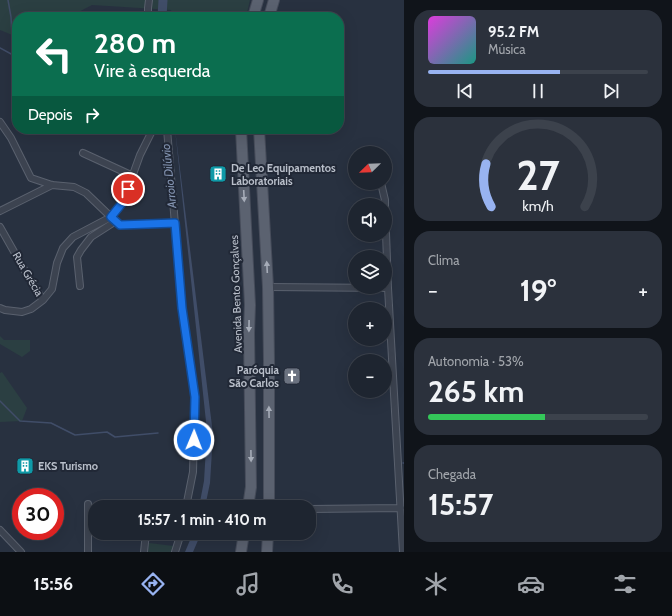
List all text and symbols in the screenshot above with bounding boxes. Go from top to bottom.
text: 95.2 FM [488,23,539,41]
text: 280 m [94,26,176,60]
icon: left [28,28,80,80]
text: Música [488,41,526,57]
text: Vire à esquerda [94,60,210,82]
icon: previous [454,80,476,102]
icon: pause [527,80,549,102]
icon: next [600,80,622,102]
icon: right [81,104,103,126]
text: Depois [28,106,73,124]
water label: Arroio Dilúvio [158,143,179,210]
north arrow [348,146,392,190]
map controls [348,146,392,398]
text: 27 [516,150,560,200]
place label: De Leo Equipamentos Laboratoriais [231,161,336,188]
building icon: De Leo Equipamentos Laboratoriais [208,164,228,184]
pin [111,172,145,206]
icon: arrive [117,178,139,200]
one-way arrow [241,190,248,202]
text: km/h [522,197,554,215]
button: sound [348,198,392,242]
street label: Avenida Bento Gonçalves [227,234,245,353]
street label: Rua Grécia [10,249,47,299]
button: layers [348,250,392,294]
text: Clima [428,252,459,268]
one-way arrow [263,261,270,273]
text: 19° [520,272,556,309]
text: − [428,277,438,304]
text: + [638,277,648,304]
button: + [348,302,392,346]
one-way arrow [246,320,252,333]
text: Autonomia · 53% [428,353,524,369]
button: − [348,354,392,398]
place label: Paróquia São Carlos [229,363,280,390]
church icon: Paróquia São Carlos [282,366,302,386]
text: 265 km [428,373,524,410]
one-way arrow [266,405,272,418]
position arrow [173,419,215,461]
one-way arrow [248,450,254,463]
building icon: EKS Turismo [15,456,35,476]
place label: EKS Turismo [38,459,98,473]
text: Chegada [428,466,476,482]
text: 15:57 [428,486,493,523]
speed limit sign: 30 [12,488,64,540]
text: 15:57 · 1 min · 410 m [138,511,266,529]
icon: directions [139,570,167,598]
icon: music [234,570,262,598]
icon: phone [328,570,356,598]
icon: climate [422,570,450,598]
icon: car [517,570,545,598]
icon: filters [611,570,639,598]
text: 15:56 [33,573,73,595]

